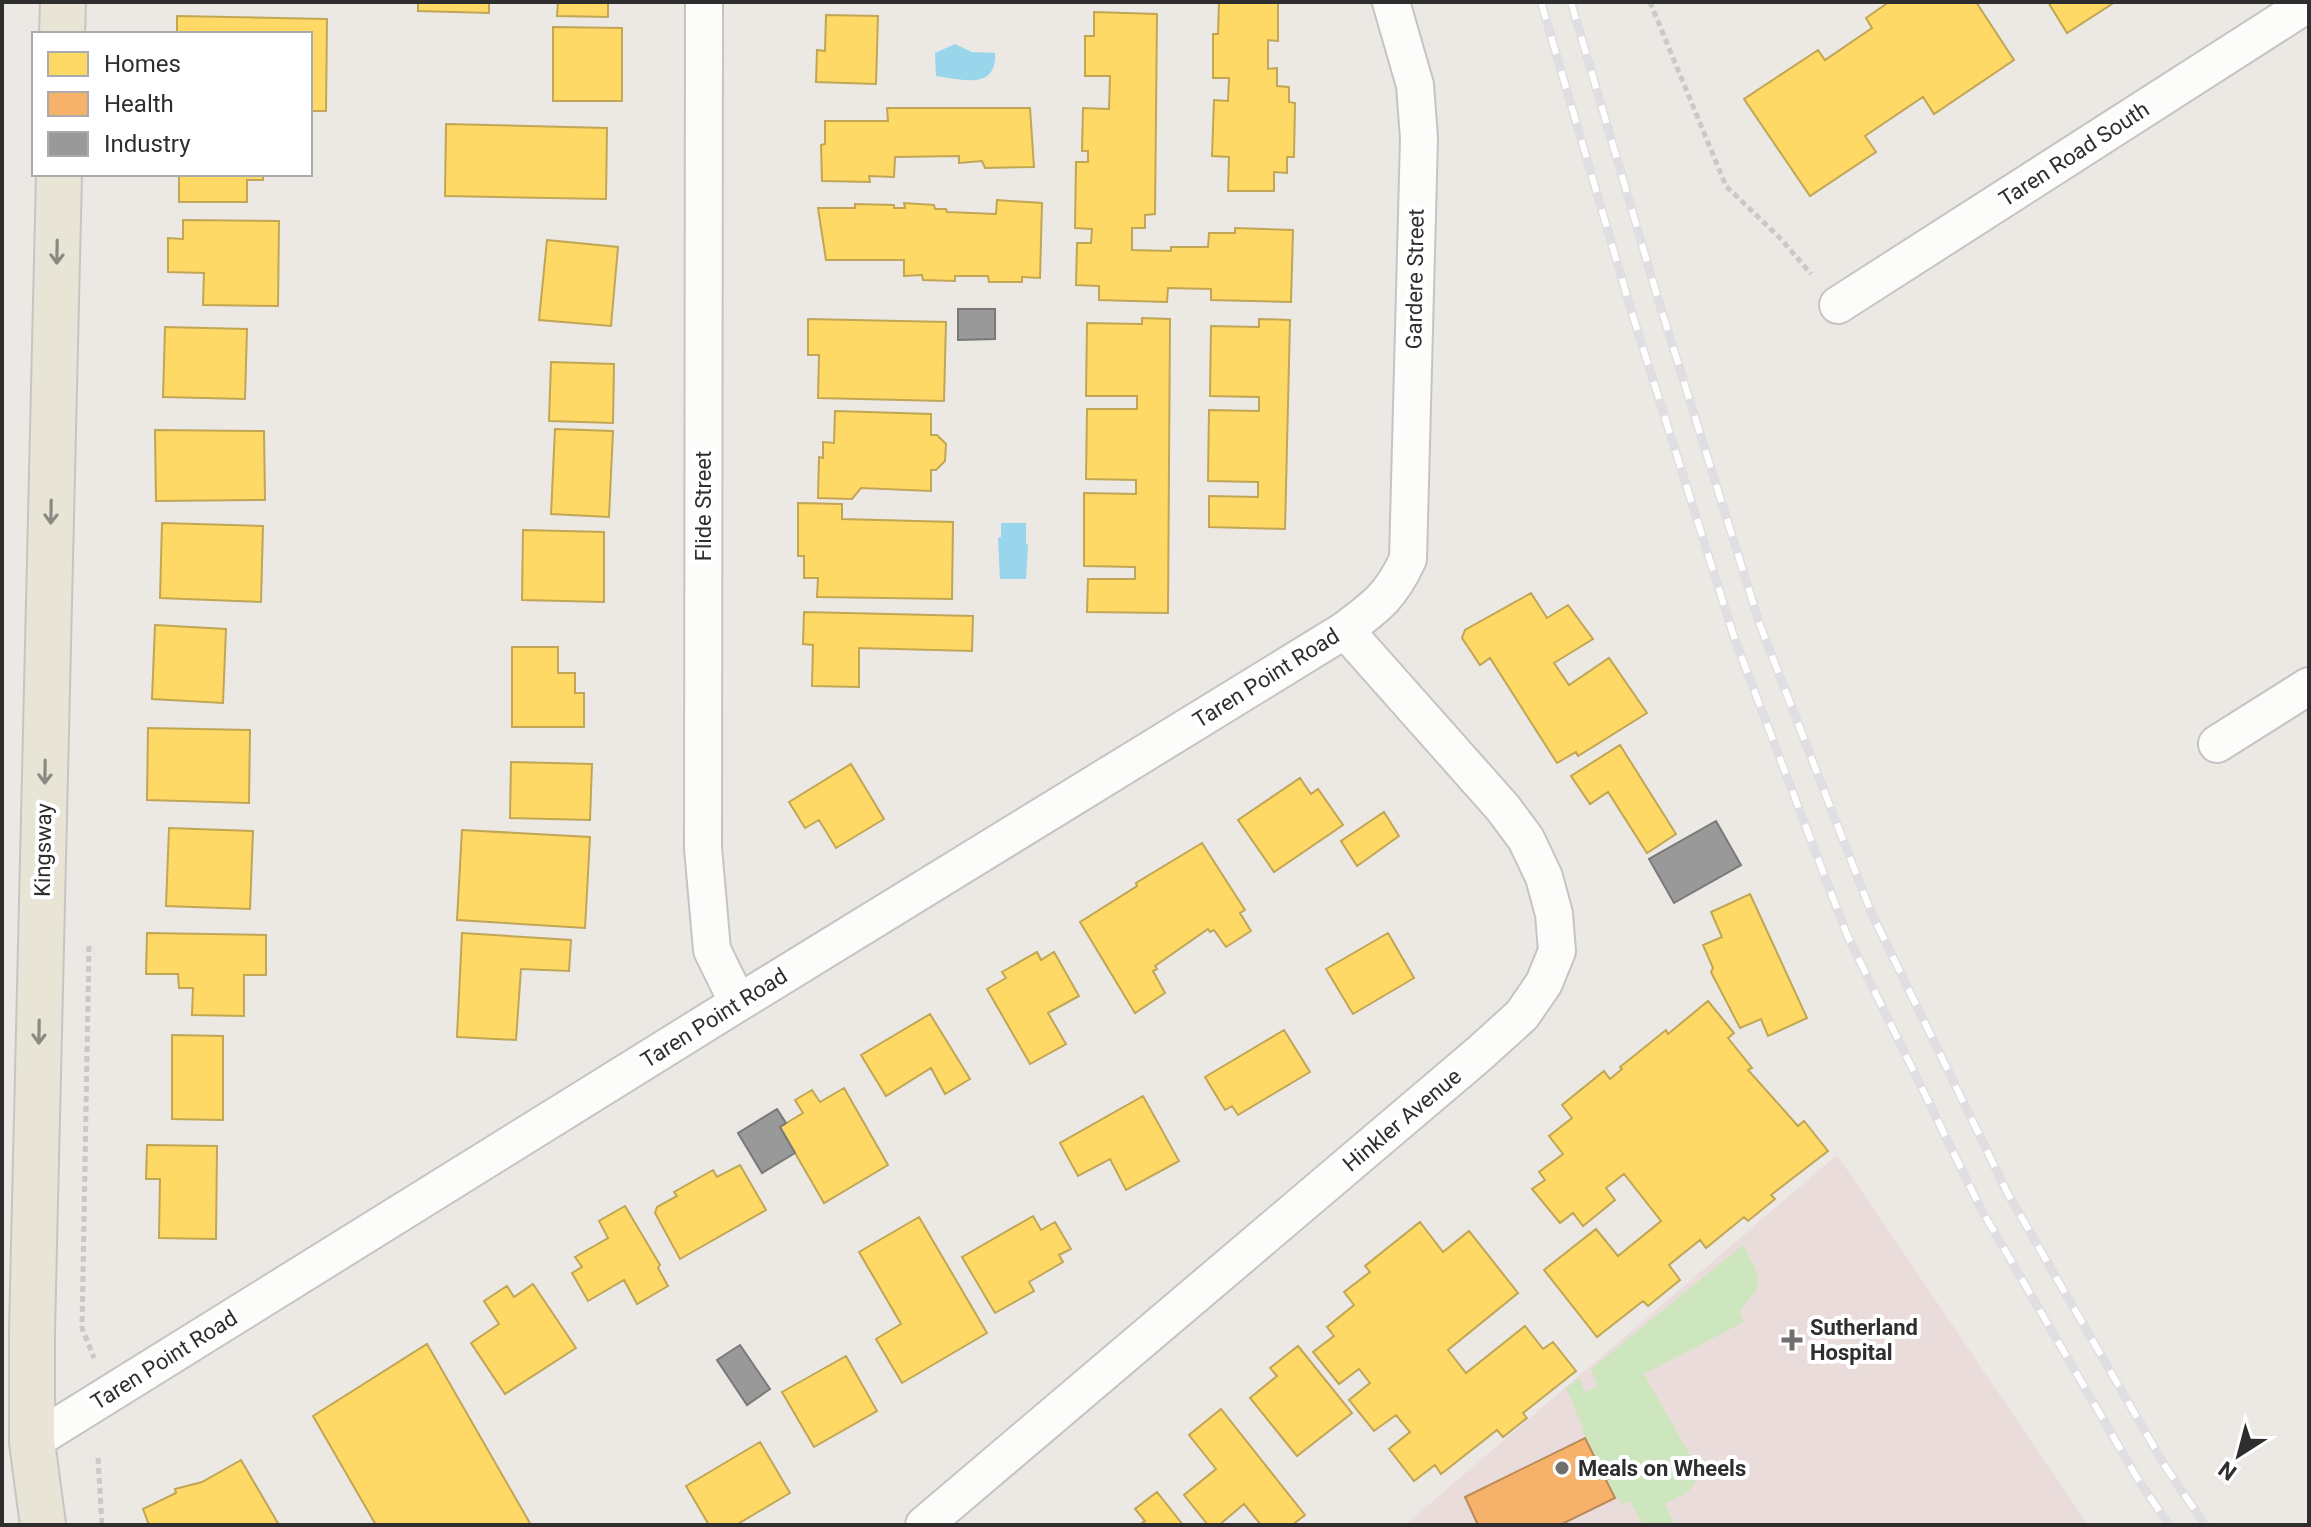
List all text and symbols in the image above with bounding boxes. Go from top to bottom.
legend [32,32,312,176]
text: Homes [104,50,181,78]
text: Health [104,90,174,118]
street label: Taren Road South [1994,96,2154,212]
text: Industry [104,130,191,158]
street label: Gardere Street [1401,208,1429,350]
one-way arrow [49,238,65,265]
street label: Flide Street [691,451,716,561]
one-way arrow [43,498,59,525]
street label: Taren Point Road [1188,623,1344,733]
one-way arrow [37,758,53,785]
street label: Kingsway [30,802,56,897]
street label: Taren Point Road [636,963,792,1073]
one-way arrow [31,1018,47,1045]
street label: Hinkler Avenue [1338,1063,1466,1177]
street label: Taren Point Road [86,1305,242,1415]
place label: Sutherland Hospital [1810,1315,1918,1365]
marker: Sutherland Hospital [1781,1329,1803,1351]
north arrow [2199,1415,2279,1495]
place label: Meals on Wheels [1578,1456,1746,1481]
text: N [2214,1456,2241,1485]
marker: Meals on Wheels [1553,1459,1571,1477]

